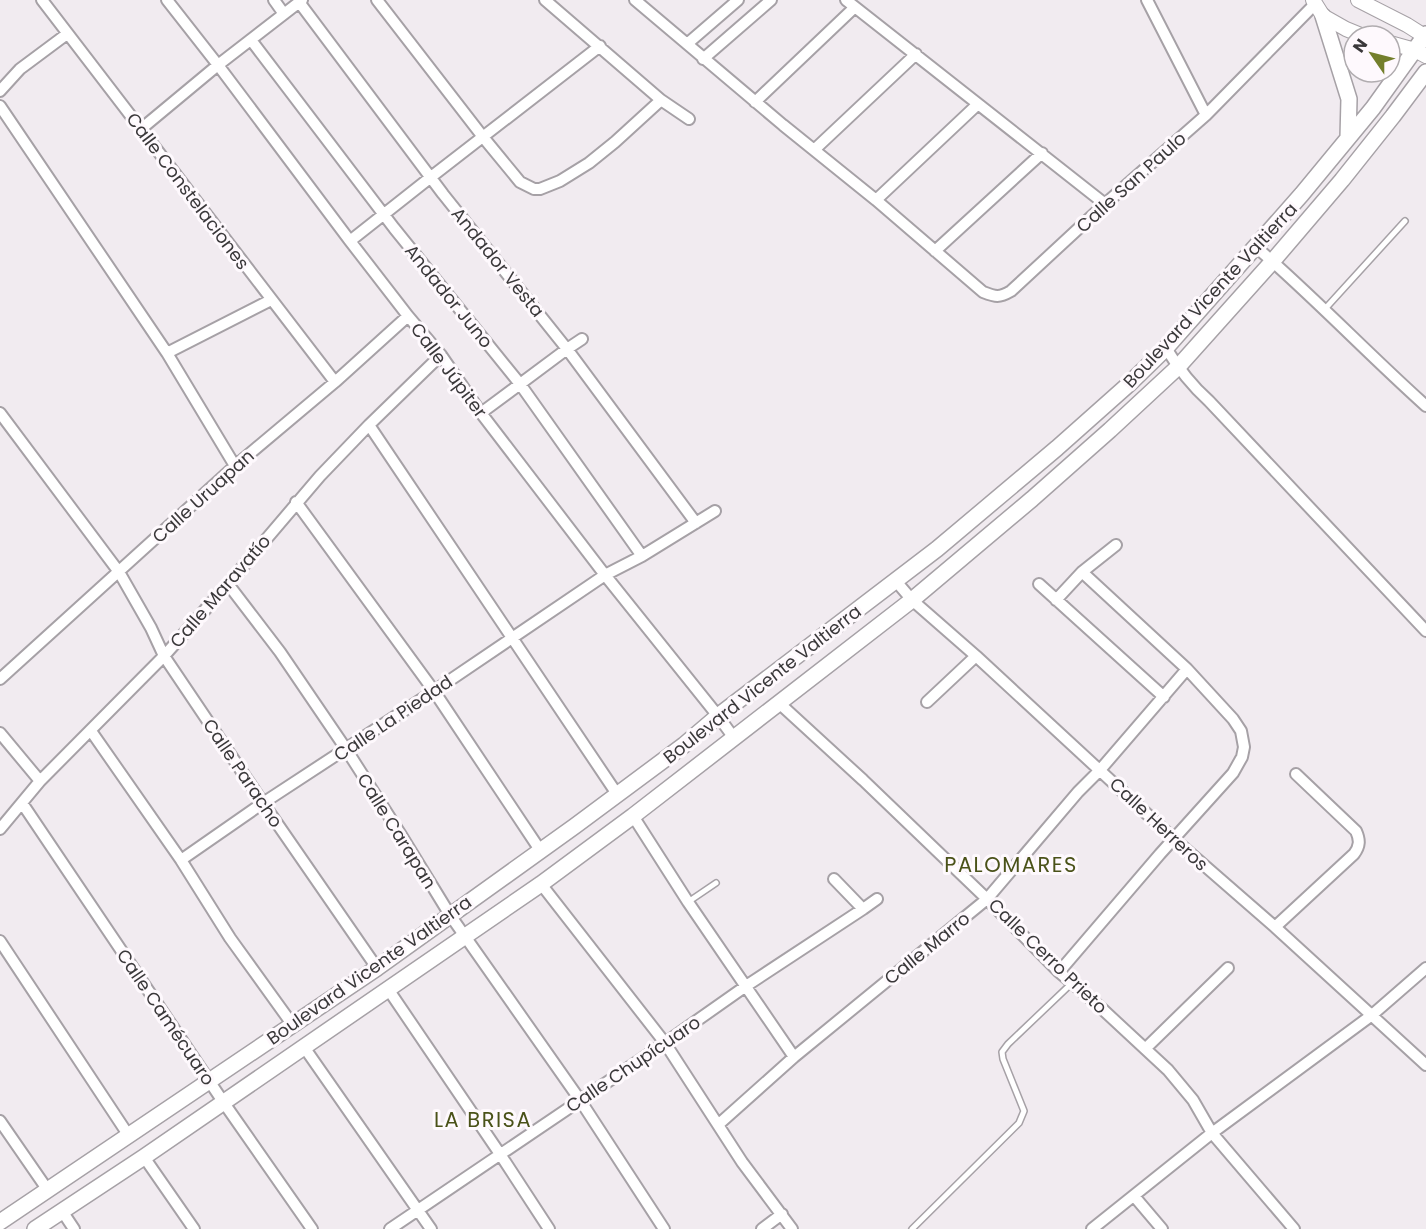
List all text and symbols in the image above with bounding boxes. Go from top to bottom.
north arrow [1342,24,1402,84]
text: N [1347,34,1373,57]
street label: Calle Constelaciones [121,107,255,275]
street label: Calle San Paulo [1071,126,1191,238]
street label: Boulevard Vicente Valtierra [1117,197,1303,393]
street label: Andador Vesta [446,202,550,322]
street label: Andador Juno [399,239,499,353]
street label: Calle Júpiter [405,317,493,423]
street label: Calle Uruapan [147,443,259,549]
street label: Calle Maravatío [164,529,276,653]
street label: Boulevard Vicente Valtierra [658,599,866,769]
street label: Calle La Piedad [329,669,457,767]
street label: Calle Paracho [197,714,289,832]
street label: Calle Carapan [352,769,442,893]
street label: Calle Herreros [1104,772,1214,876]
district label: PALOMARES [944,850,1078,879]
street label: Boulevard Vicente Valtierra [262,890,476,1050]
street label: Calle Cerro Prieto [983,893,1113,1019]
street label: Calle Marro [879,906,975,990]
street label: Calle Camécuaro [111,944,221,1090]
street label: Calle Chupícuaro [561,1010,705,1118]
district label: LA BRISA [434,1105,532,1134]

